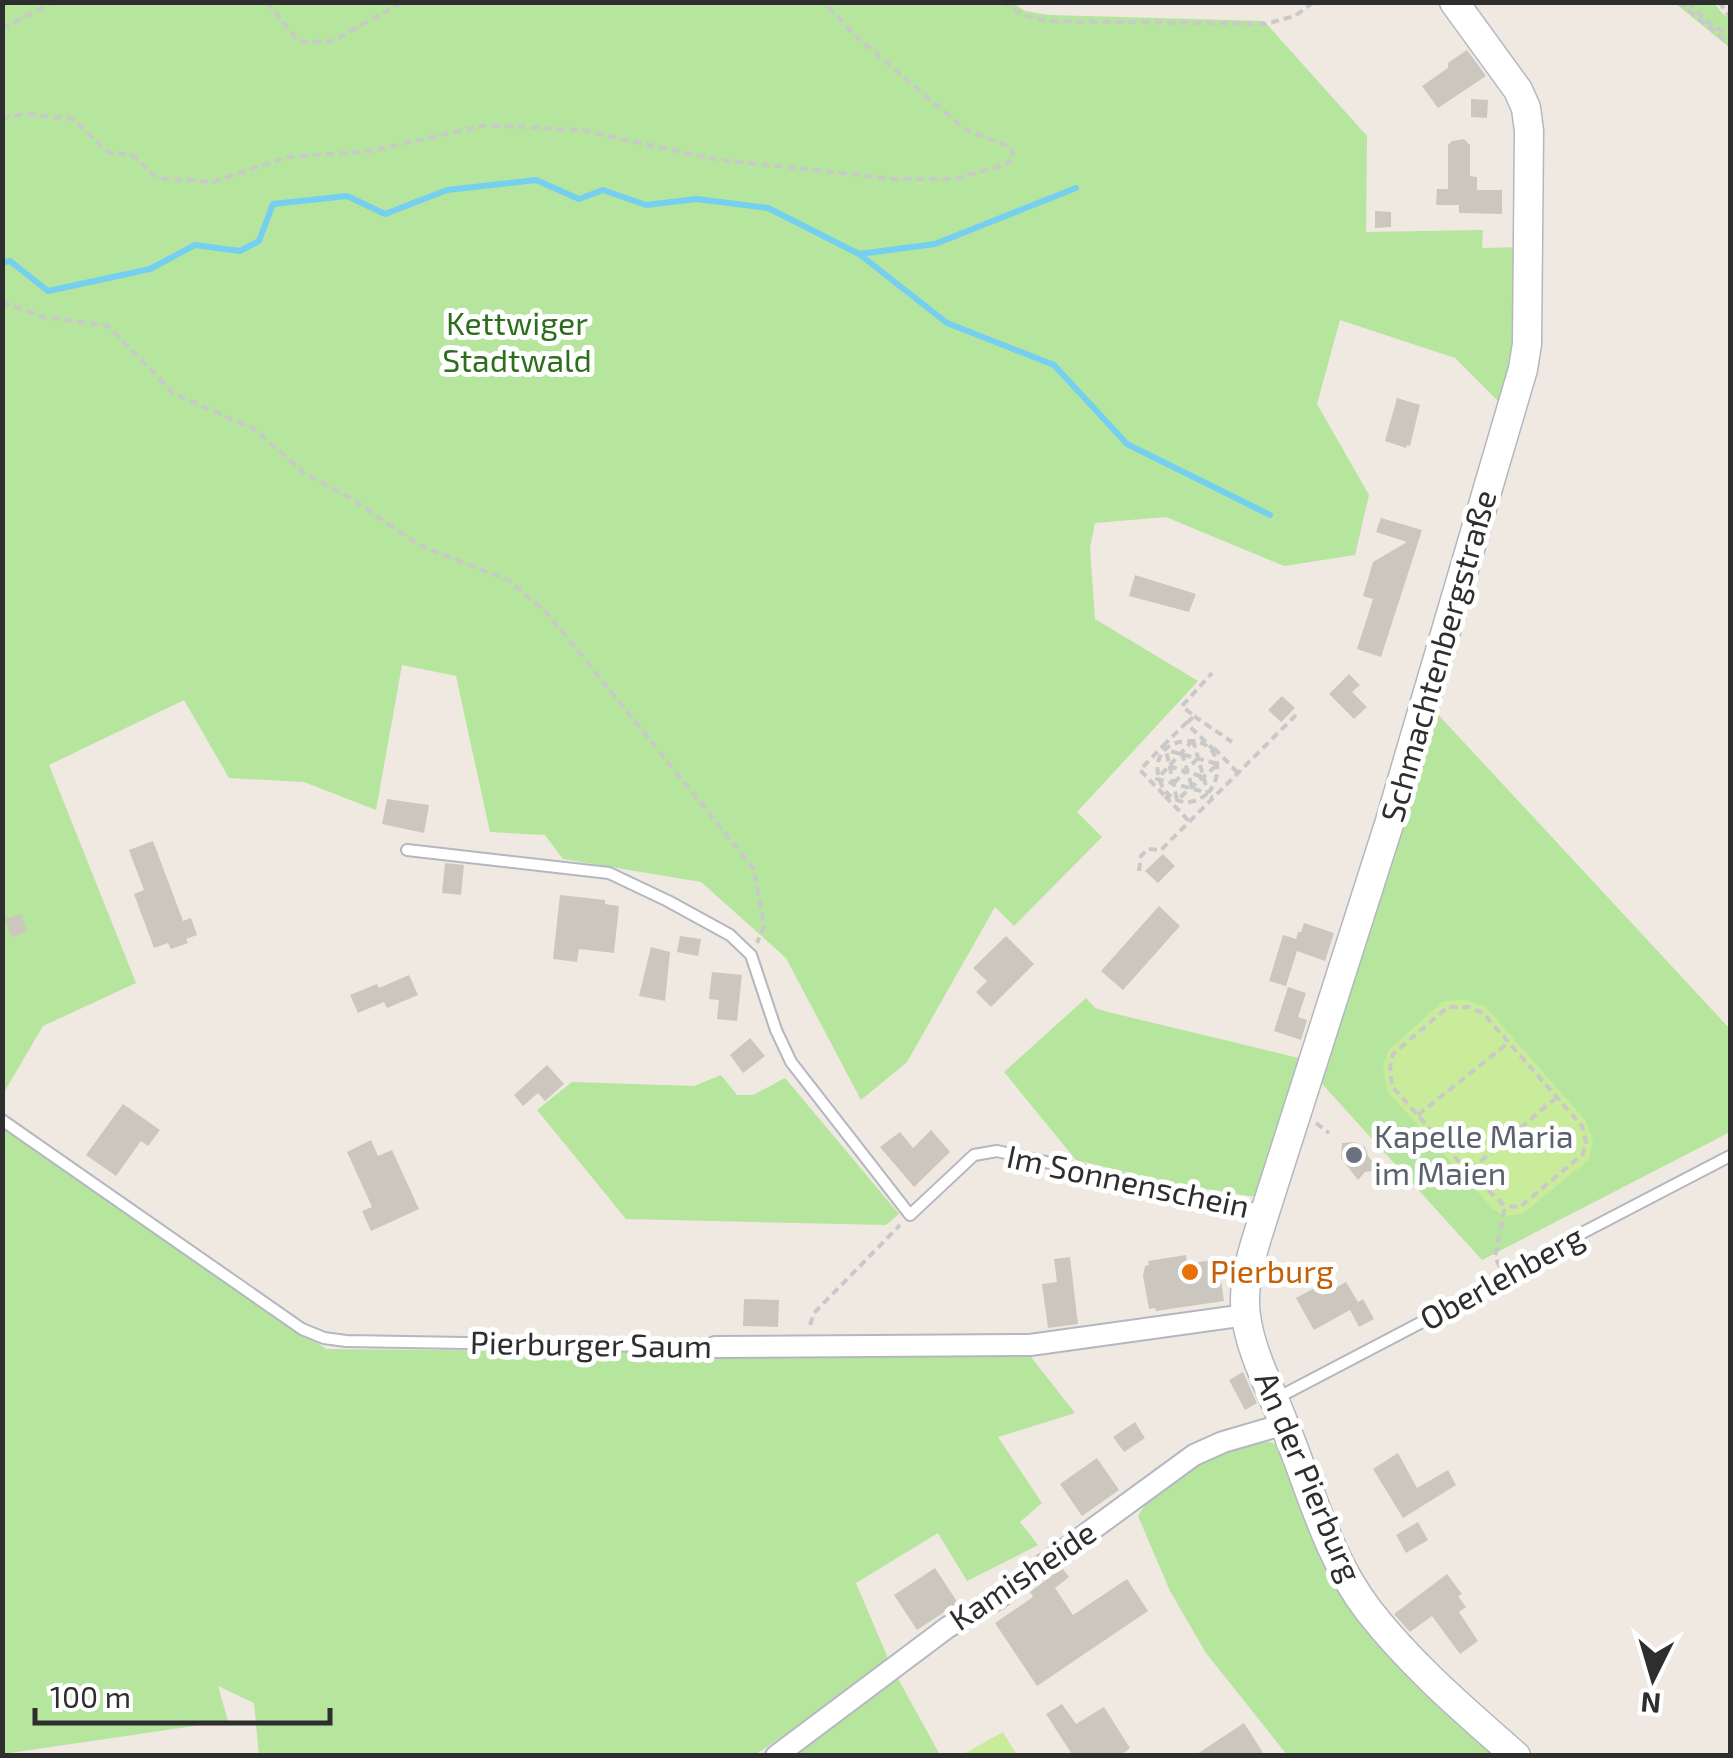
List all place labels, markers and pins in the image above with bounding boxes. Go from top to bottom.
place label: Kapelle Maria im Maien [1374,1116,1574,1191]
marker: Kapelle Maria im Maien [1343,1144,1365,1166]
place label: Pierburg [1210,1251,1334,1289]
marker: Pierburg [1179,1261,1201,1283]

